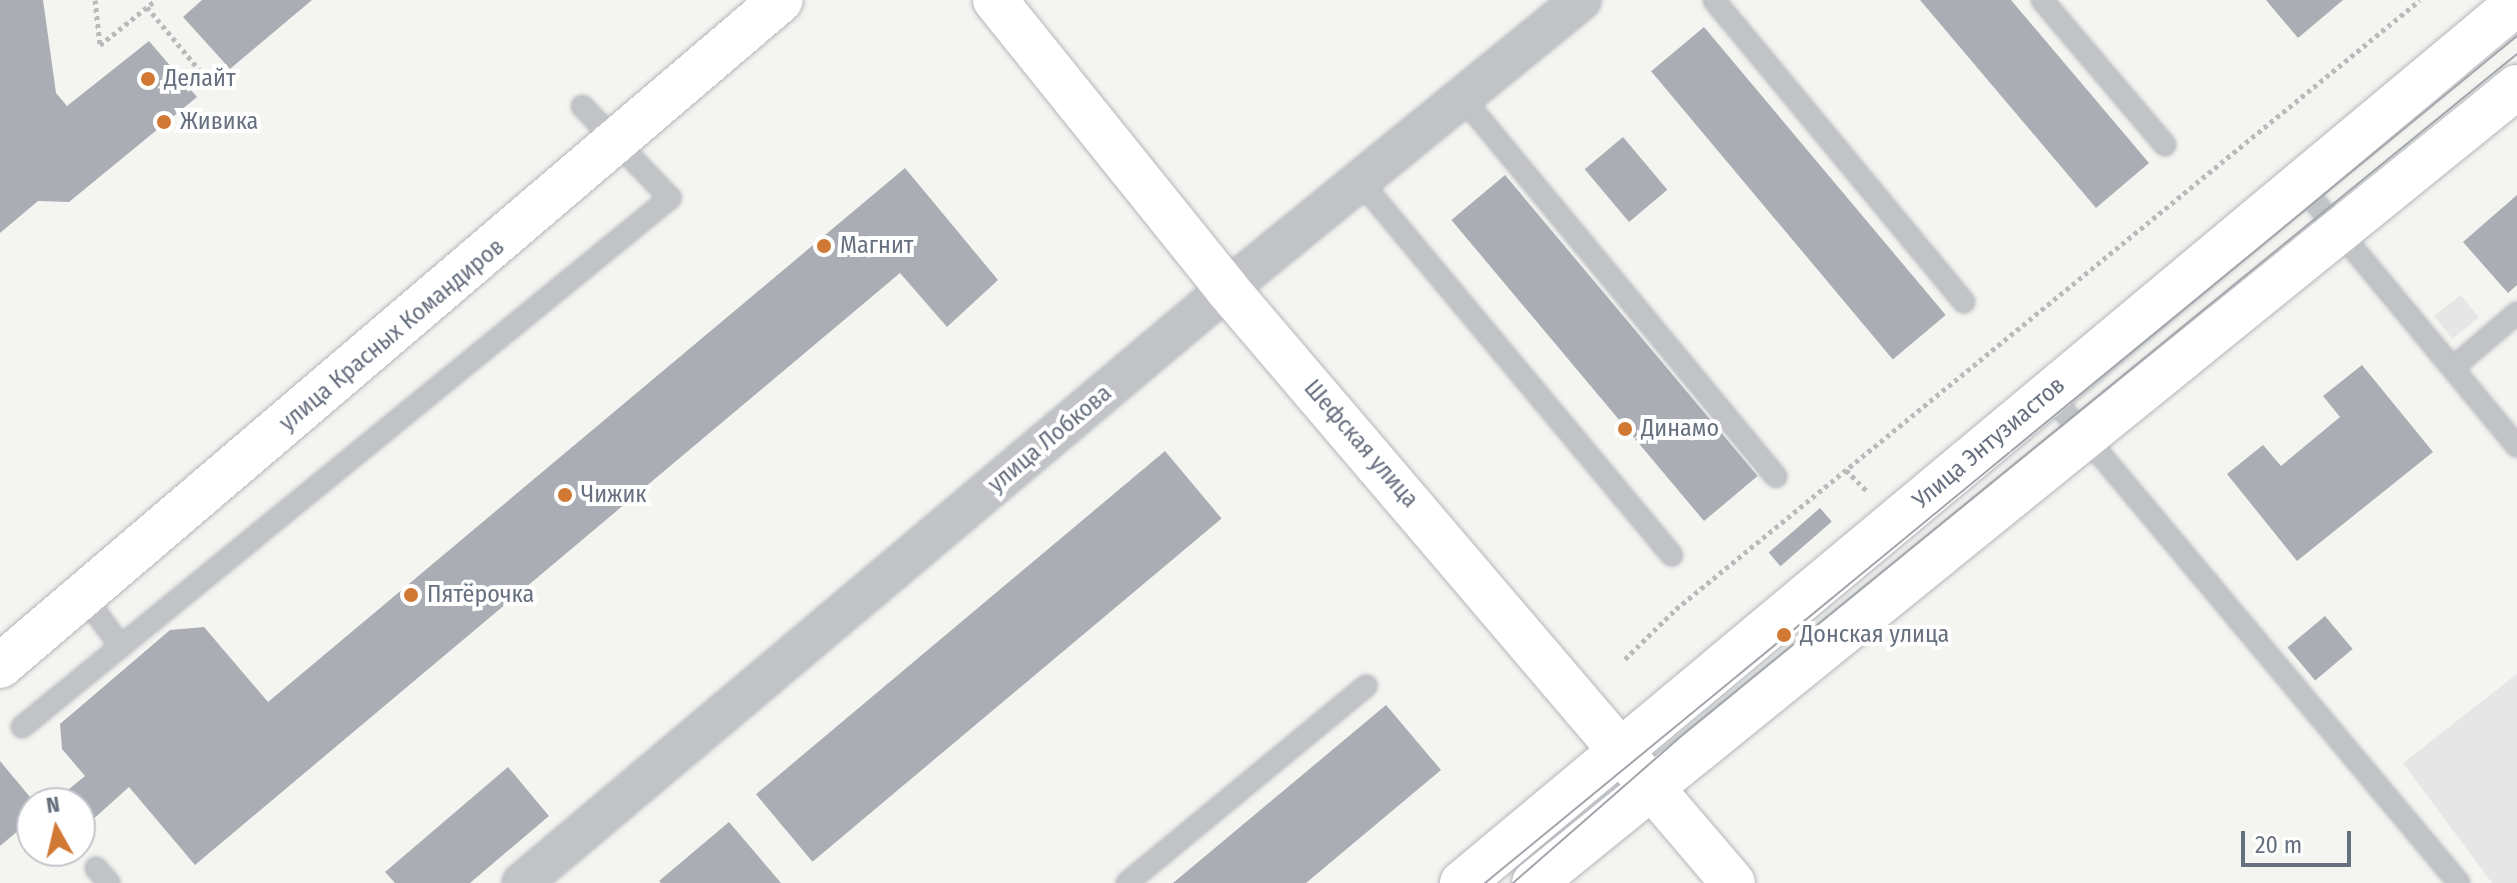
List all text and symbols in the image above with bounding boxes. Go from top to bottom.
place label: Делайт [164,65,236,93]
marker: Делайт [139,70,157,88]
place label: Живика [180,108,258,136]
marker: Живика [155,113,173,131]
street label: улица Красных Командиров [274,232,510,438]
place label: Магнит [840,232,914,260]
marker: Магнит [815,237,833,255]
street label: Улица Энтузиастов [1907,371,2071,515]
street label: Шефская улица [1298,374,1424,514]
street label: улица Лобкова [982,379,1118,499]
place label: Динамо [1641,415,1719,443]
marker: Динамо [1616,420,1634,438]
place label: Чижик [581,481,647,509]
marker: Чижик [556,486,574,504]
place label: Пятёрочка [427,581,534,609]
marker: Пятёрочка [402,586,420,604]
place label: Донская улица [1800,621,1949,649]
marker: Донская улица [1775,626,1793,644]
north arrow [16,787,96,867]
text: N [44,790,61,819]
scale bar [2245,815,2355,865]
text: 20 m [2255,831,2302,859]

